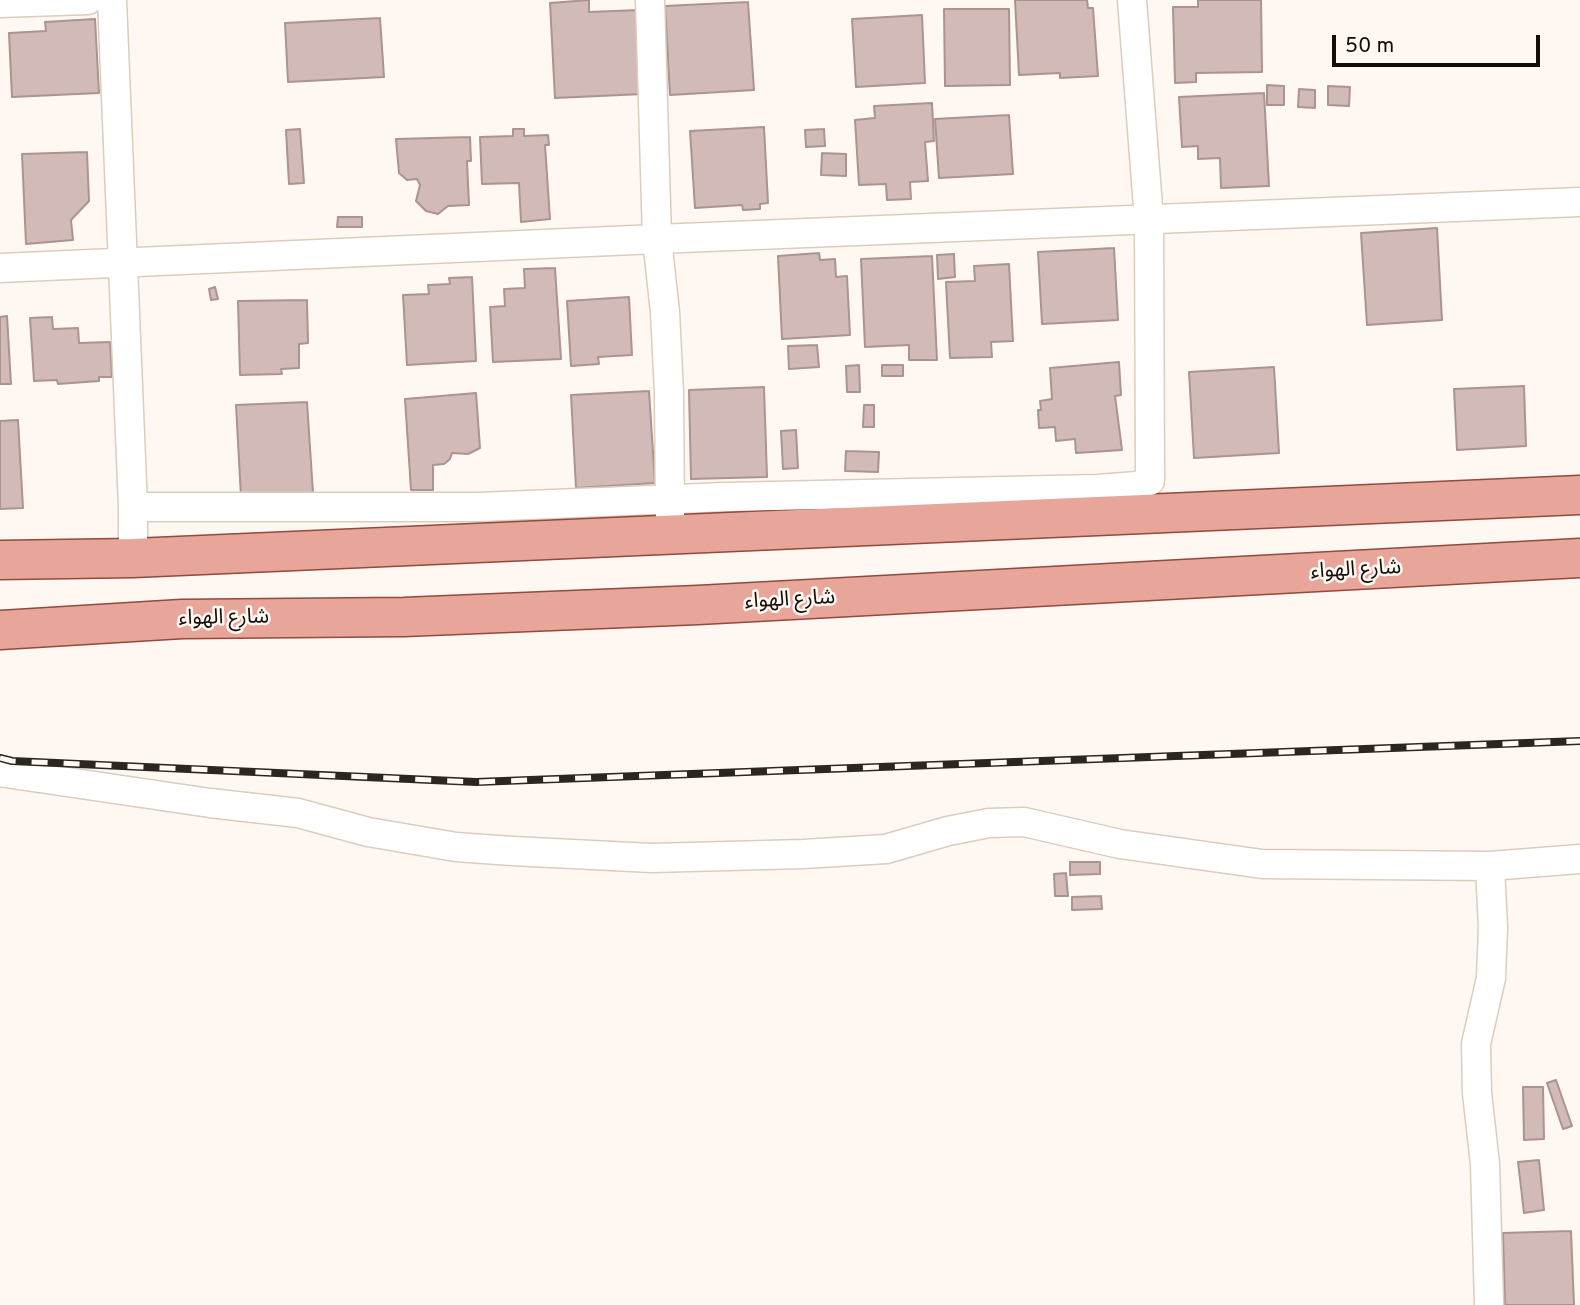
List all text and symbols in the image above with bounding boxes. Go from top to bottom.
scale bar [1335,21,1543,65]
text: 50 m [1345,33,1394,60]
street label: شارع الهواء [1310,556,1402,586]
street label: شارع الهواء [744,586,836,616]
street label: شارع الهواء [179,606,269,632]

